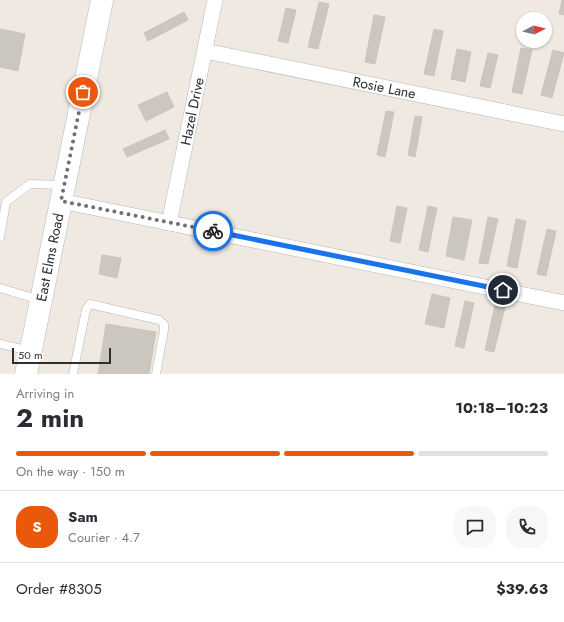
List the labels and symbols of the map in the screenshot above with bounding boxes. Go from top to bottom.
north arrow [516,12,552,48]
street label: Rosie Lane [351,71,418,104]
pin [66,75,100,109]
street label: Hazel Drive [175,76,209,147]
street label: East Elms Road [31,211,68,303]
courier [193,211,233,251]
pin [486,273,520,307]
scale bar [12,346,111,365]

